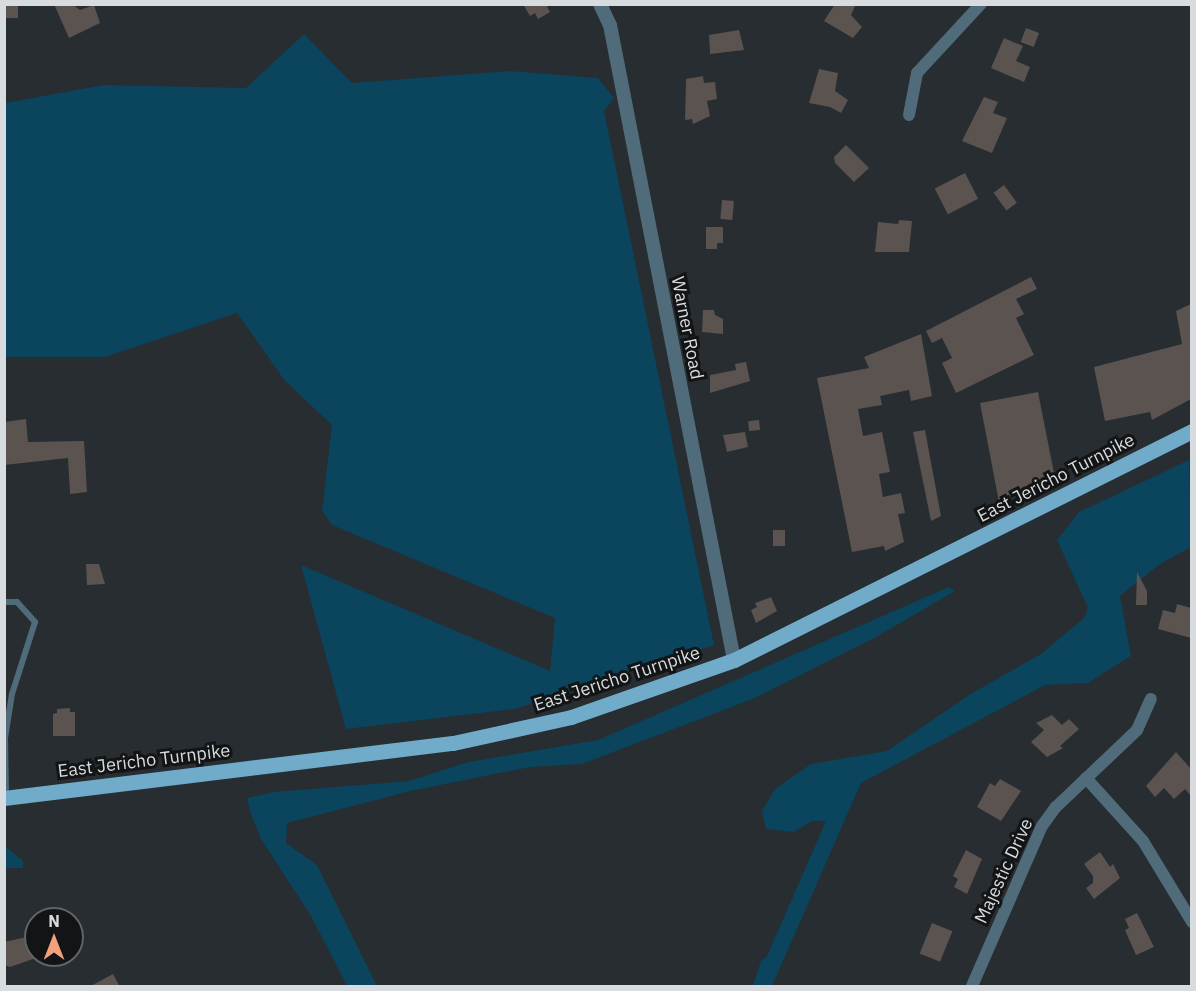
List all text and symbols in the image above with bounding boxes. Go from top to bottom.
street label: Warner Road [666,275,708,381]
street label: East Jericho Turnpike [974,429,1138,527]
street label: East Jericho Turnpike [531,642,703,716]
street label: East Jericho Turnpike [57,740,231,782]
street label: Majestic Drive [970,815,1038,927]
north arrow [24,907,84,967]
text: N [48,911,60,931]

